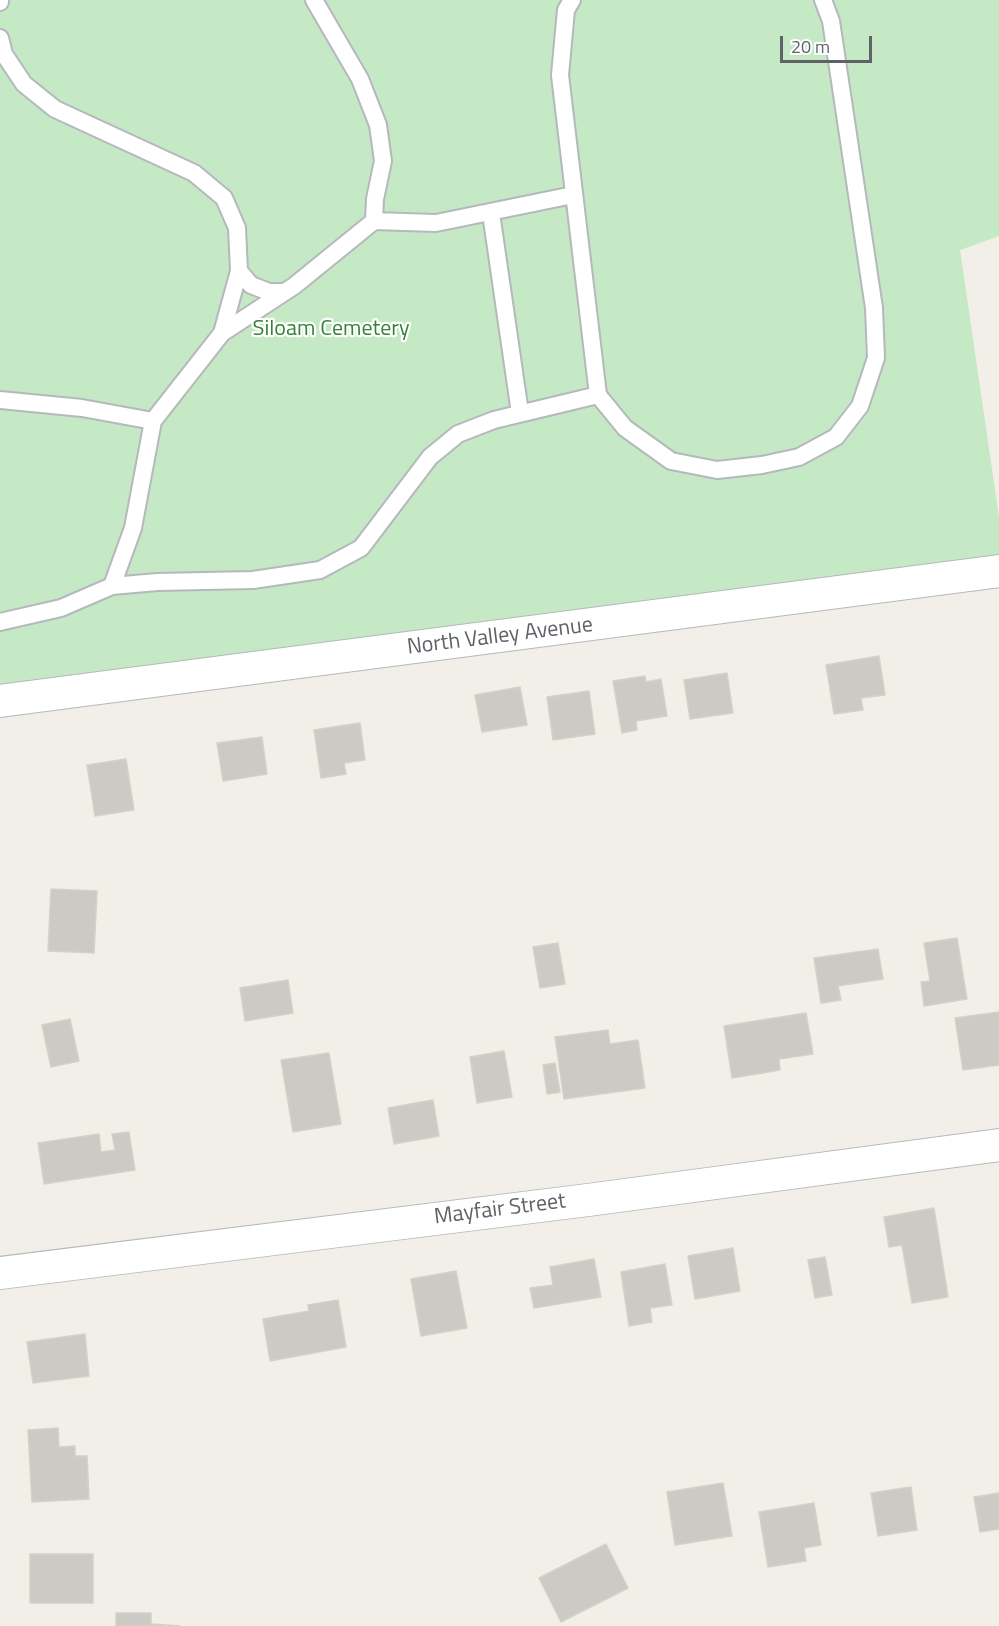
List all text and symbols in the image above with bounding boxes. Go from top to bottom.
scale bar [783,24,874,62]
text: 20 m [791,33,830,60]
park label: Siloam Cemetery [252,317,410,343]
street label: North Valley Avenue [406,613,594,661]
street label: Mayfair Street [433,1189,567,1231]

